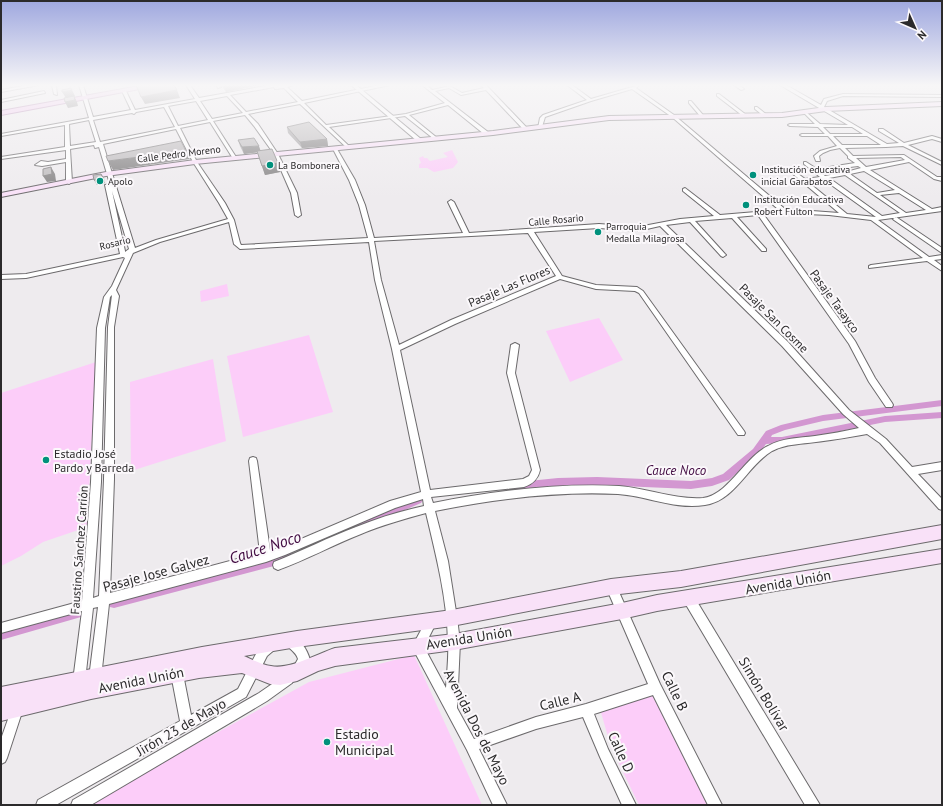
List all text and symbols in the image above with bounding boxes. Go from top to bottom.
north arrow [895,8,935,48]
text: N [915,28,930,43]
street label: Calle Pedro Moreno [137,142,221,166]
place label: La Bombonera [278,159,340,172]
marker: La Bombonera [265,160,275,170]
place label: Institución educativa inicial Garabatos [761,163,850,188]
marker: Institución educativa inicial Garabatos [748,170,758,180]
place label: Apolo [108,175,133,188]
marker: Apolo [95,176,105,186]
place label: Institución Educativa Robert Fulton [754,193,844,218]
marker: Institución Educativa Robert Fulton [741,200,751,210]
street label: Calle Rosario [528,211,584,229]
place label: Parroquia Medalla Milagrosa [606,220,685,245]
marker: Parroquia Medalla Milagrosa [593,227,603,237]
street label: Rosario [98,233,132,253]
street label: Pasaje Las Flores [466,262,552,310]
street label: Pasaje Tasayco [807,266,863,336]
street label: Pasaje San Cosme [736,280,812,356]
place label: Estadio José Pardo y Barreda [54,446,134,475]
marker: Estadio José Pardo y Barreda [41,455,51,465]
water label: Cauce Noco [646,462,707,479]
street label: Faustino Sánchez Carrión [67,485,91,615]
water label: Cauce Noco [226,526,304,568]
street label: Pasaje Jose Galvez [101,550,211,596]
street label: Avenida Unión [744,566,832,598]
street label: Avenida Unión [425,622,513,654]
street label: Simón Bolívar [735,654,793,735]
street label: Avenida Unión [97,663,185,697]
street label: Avenida Dos de Mayo [440,666,514,788]
street label: Calle B [658,668,692,714]
street label: Calle A [538,687,583,715]
street label: Jirón 23 de Mayo [132,694,229,760]
place label: Estadio Municipal [335,725,394,759]
street label: Calle D [604,729,638,775]
marker: Estadio Municipal [322,737,332,747]

